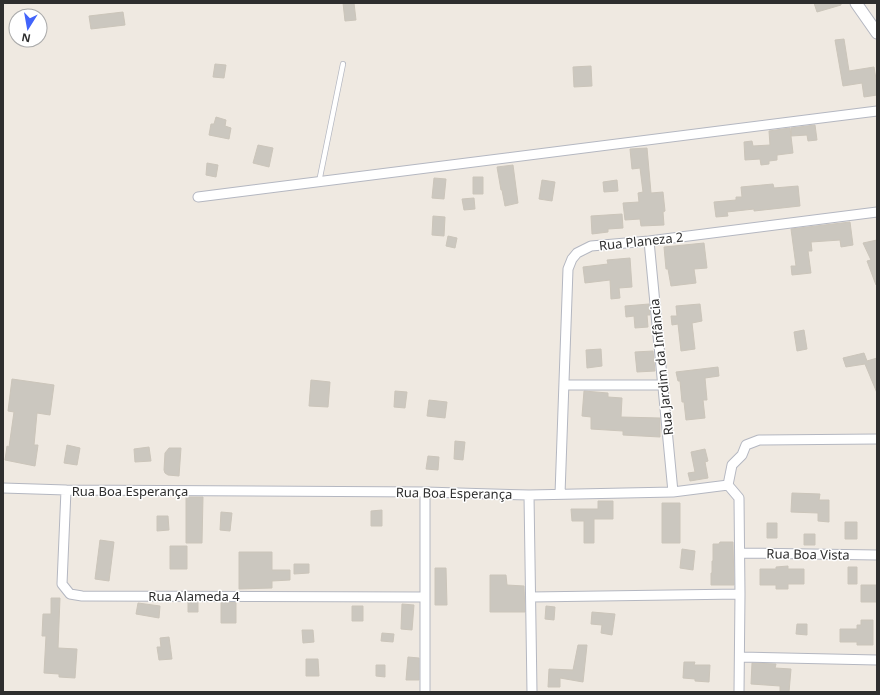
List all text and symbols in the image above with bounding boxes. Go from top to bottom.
north arrow [8,8,48,48]
text: N [20,30,32,47]
street label: Rua Planeza 2 [598,228,684,254]
street label: Rua Jardim da Infância [645,298,677,436]
street label: Rua Boa Esperança [72,482,188,500]
street label: Rua Boa Esperança [396,483,512,503]
street label: Rua Boa Vista [766,544,850,564]
street label: Rua Alameda 4 [148,587,240,605]

